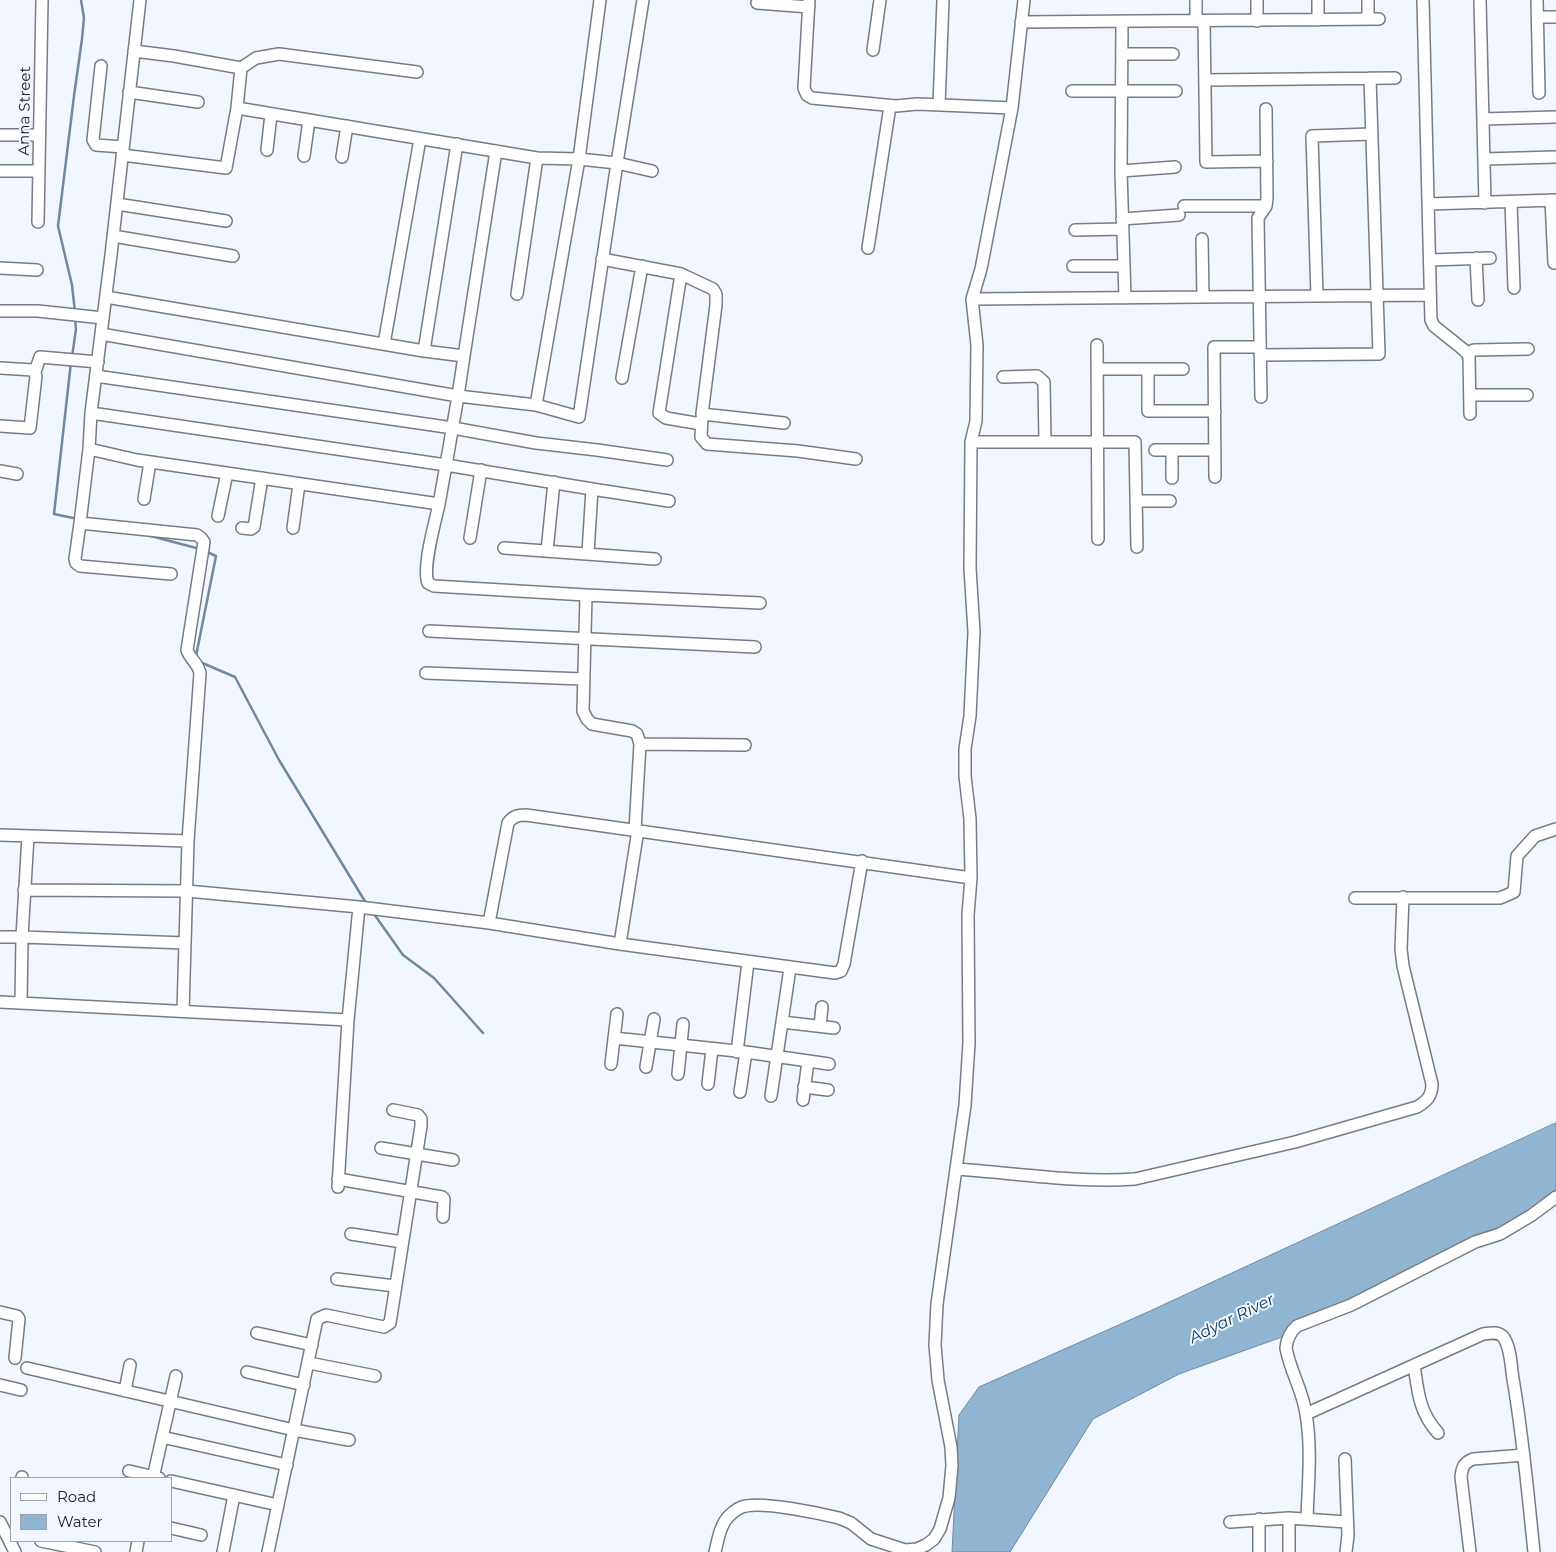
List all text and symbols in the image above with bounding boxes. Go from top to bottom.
street label: Anna Street [15,66,35,156]
water label: Adyar River [1186,1290,1278,1348]
legend [10,1477,172,1542]
text: Road [57,1487,96,1506]
text: Water [57,1512,103,1531]

